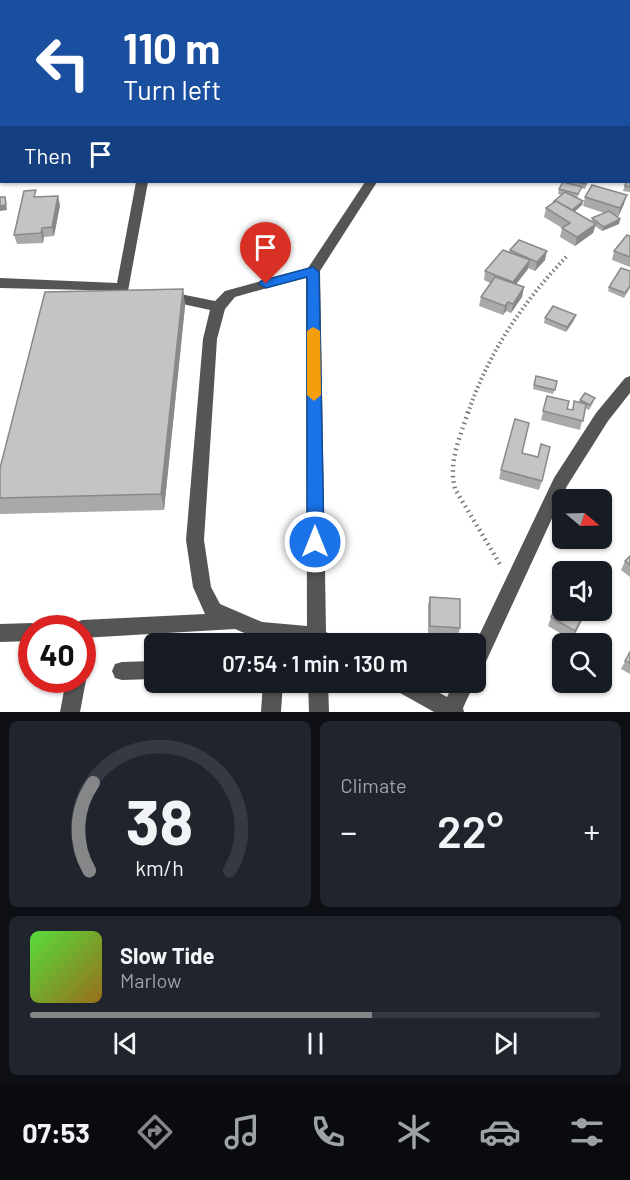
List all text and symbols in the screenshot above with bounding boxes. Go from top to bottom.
text: 110 m [123,22,220,72]
icon: left [24,24,102,102]
text: Turn left [123,73,221,105]
icon: arrive [84,138,117,171]
text: Then [24,142,72,168]
pin [240,222,291,284]
icon: arrive [249,231,282,264]
north arrow [552,489,612,549]
map controls [552,489,612,693]
position arrow [283,510,347,574]
button: sound [552,561,612,621]
speed limit sign: 40 [18,615,96,693]
button: search [552,633,612,693]
text: 07:54 · 1 min · 130 m [222,650,408,676]
text: Climate [341,773,407,797]
text: 38 [126,783,193,857]
text: 22° [437,803,504,857]
text: − [341,811,357,851]
text: + [583,811,600,851]
text: km/h [135,855,184,880]
text: Slow Tide [120,942,215,968]
text: Marlow [120,968,181,992]
icon: previous [109,1027,142,1060]
icon: pause [299,1027,332,1060]
icon: next [489,1027,522,1060]
icon: directions [134,1111,176,1153]
icon: music [221,1111,263,1153]
icon: phone [307,1111,349,1153]
icon: climate [393,1111,435,1153]
icon: car [479,1111,521,1153]
icon: filters [566,1111,608,1153]
text: 07:53 [22,1116,90,1148]

